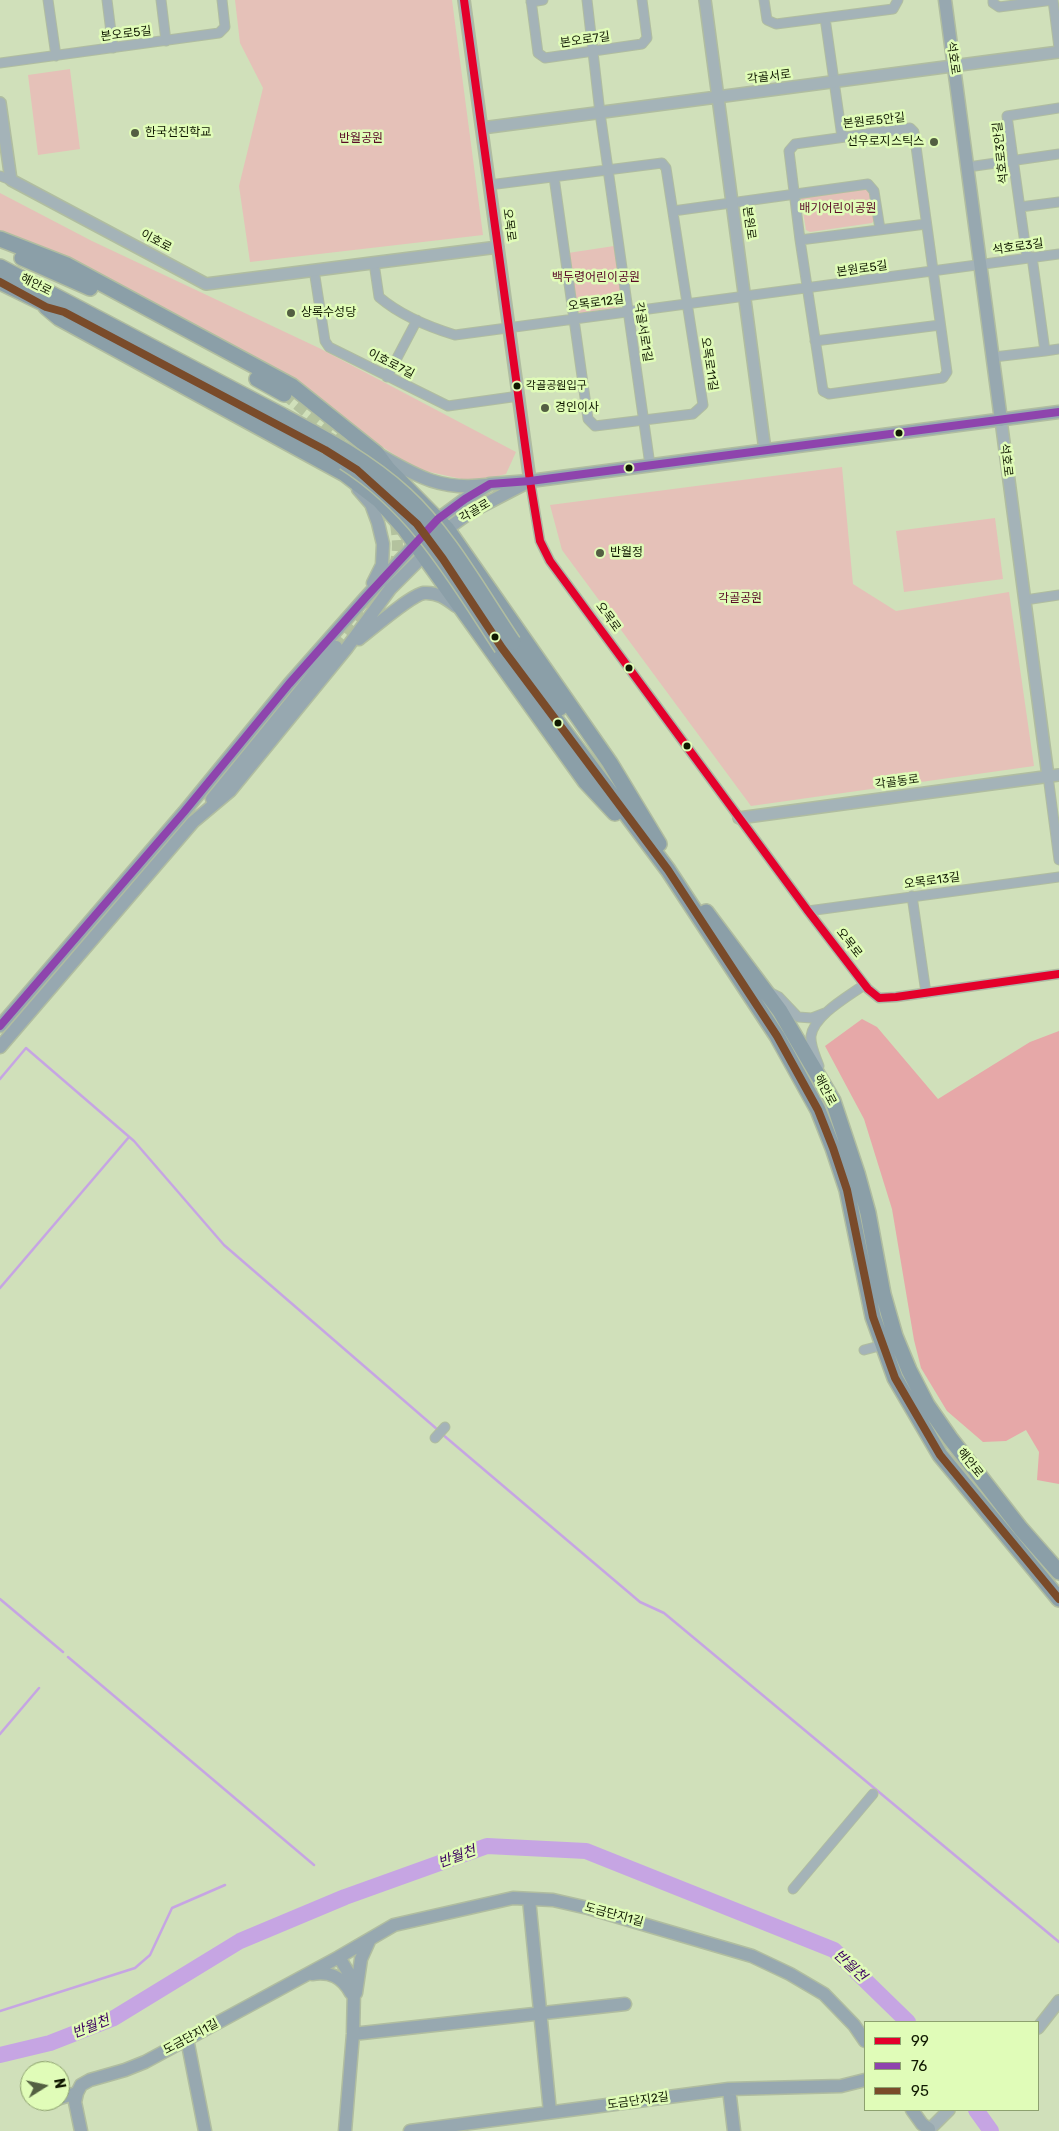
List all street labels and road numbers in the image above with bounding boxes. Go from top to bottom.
street label: 본오로5길 [100,24,152,44]
street label: 본오로7길 [559,29,611,51]
street label: 석호로 [944,41,962,75]
street label: 각골서로 [746,67,792,87]
street label: 본원로5안길 [842,111,906,131]
street label: 석호로3안길 [991,121,1011,185]
street label: 본원로 [740,206,758,240]
street label: 오목로 [500,208,518,242]
street label: 이호로 [138,227,174,255]
street label: 석호로3길 [992,236,1044,258]
street label: 본원로5길 [836,258,888,280]
street label: 해안로 [18,271,54,299]
street label: 오목로12길 [567,292,625,314]
street label: 각골서로1길 [631,301,655,363]
street label: 오목로11길 [698,336,720,392]
street label: 이호로7길 [365,346,417,382]
street label: 석호로 [997,443,1015,477]
street label: 각골로 [457,496,493,526]
street label: 오목로 [592,599,624,635]
street label: 각골동로 [874,772,920,792]
street label: 오목로13길 [903,870,961,892]
street label: 오목로 [833,926,865,960]
street label: 해안로 [811,1072,839,1108]
street label: 해안로 [954,1446,986,1480]
street label: 도금단지1길 [583,1900,645,1930]
street label: 도금단지1길 [161,2016,221,2058]
street label: 도금단지2길 [606,2090,670,2112]

